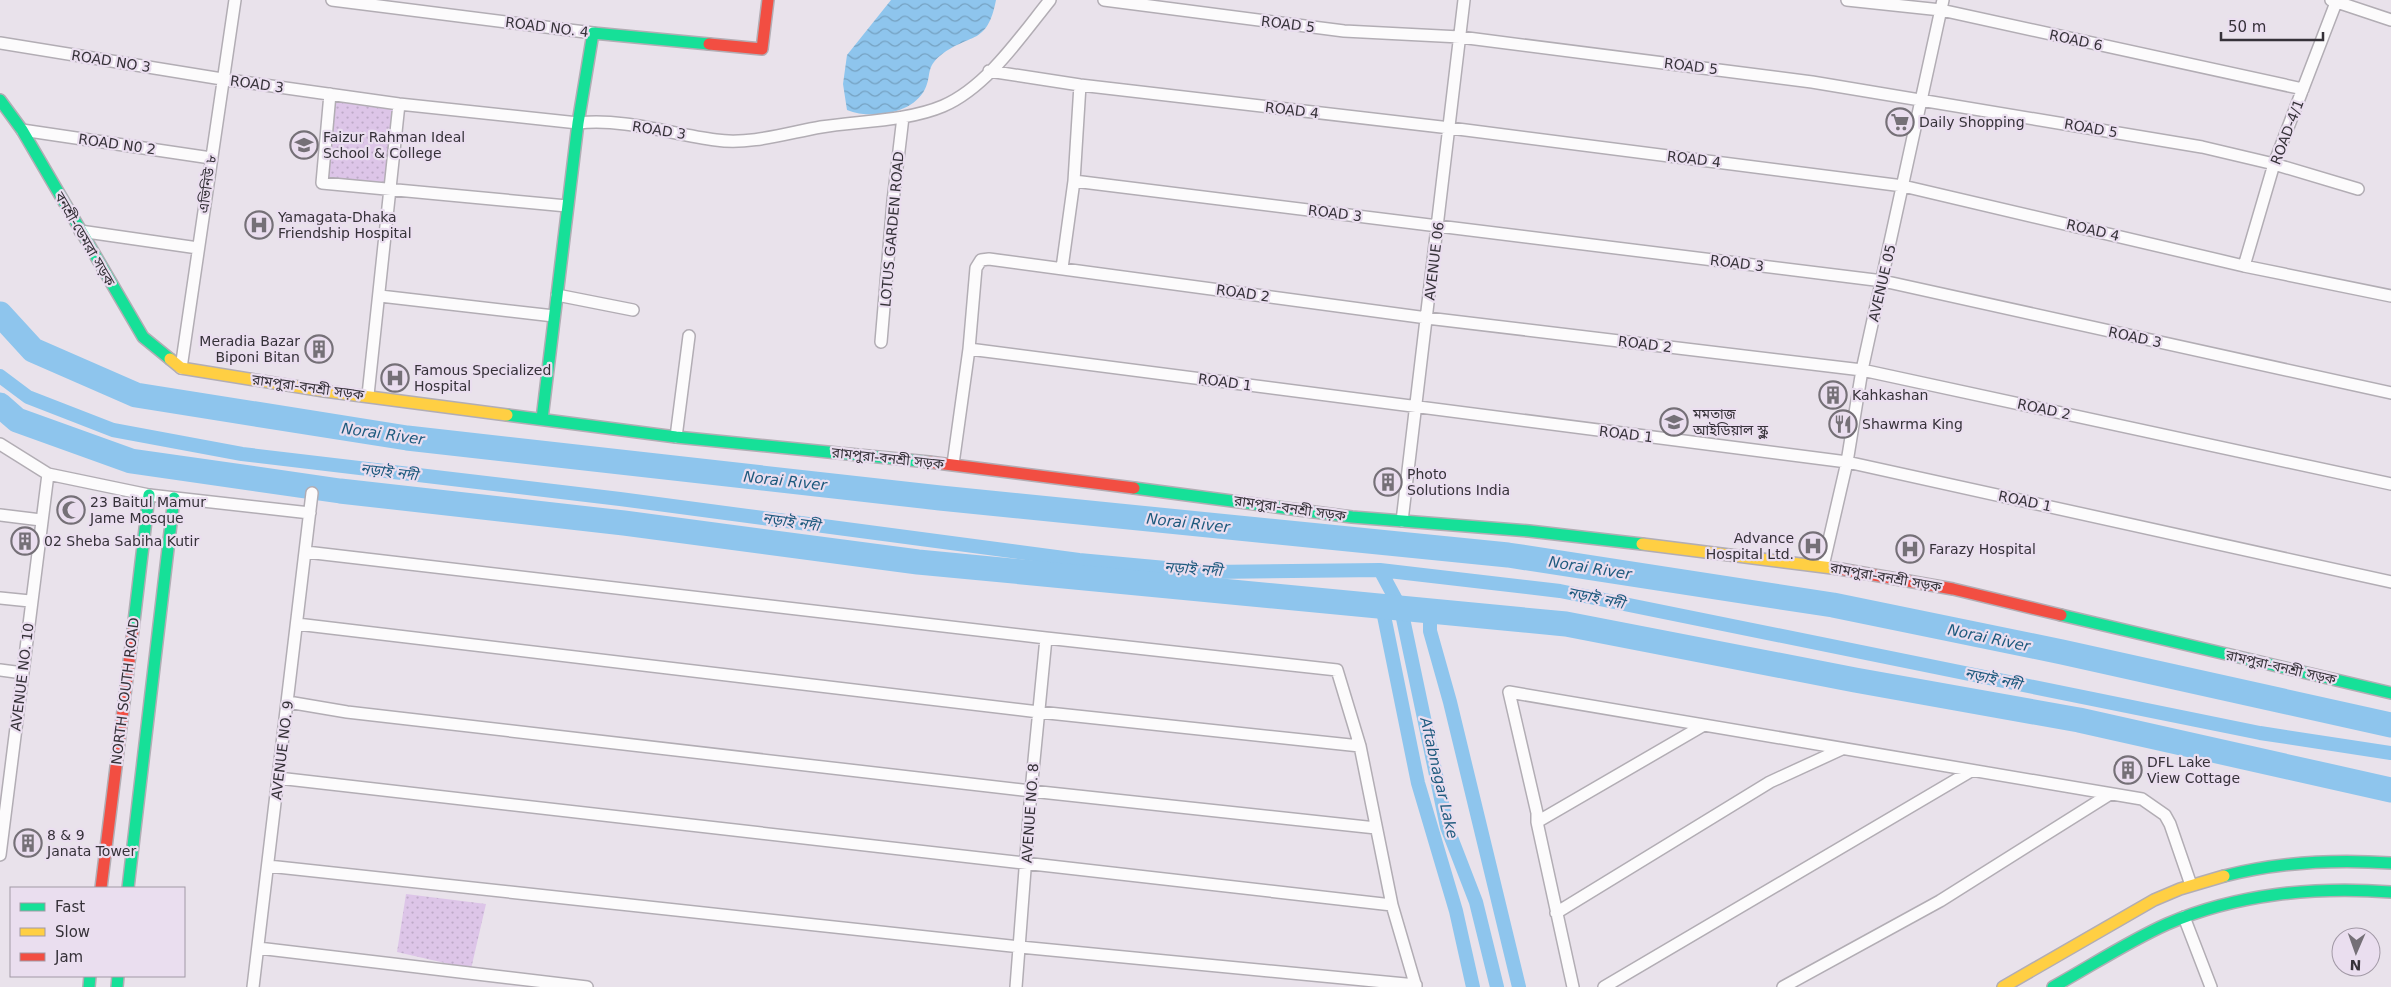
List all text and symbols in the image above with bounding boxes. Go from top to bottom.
scale bar [2221,10,2324,42]
street label: ROAD 5 [1260,13,1316,35]
street label: ROAD NO. 4 [504,14,590,40]
text: 50 m [2228,18,2266,36]
street label: ROAD 6 [2048,27,2104,53]
street label: ROAD NO 3 [70,47,152,75]
street label: ROAD 5 [1663,55,1719,77]
street label: ROAD 3 [229,72,285,96]
street label: ROAD-4/1 [2267,97,2307,167]
street label: ROAD 4 [1264,99,1320,121]
supermarket icon: Daily Shopping [1885,107,1915,137]
place label: Daily Shopping [1919,114,2025,130]
street label: ROAD 5 [2063,115,2119,141]
street label: ROAD 3 [631,118,687,142]
place label: Faizur Rahman Ideal School & College [323,129,465,161]
school or university icon: Faizur Rahman Ideal School & College [289,130,319,160]
street label: ROAD N0 2 [77,131,157,157]
street label: ROAD 4 [1666,148,1722,170]
street label: LOTUS GARDEN ROAD [877,151,907,307]
street label: এভিনিউ ৮ [195,154,219,214]
street label: বনশ্রী-ডেমরা সড়ক [51,188,119,289]
street label: ROAD 3 [1307,202,1363,224]
place label: Yamagata-Dhaka Friendship Hospital [277,209,412,241]
hospital icon: Yamagata-Dhaka Friendship Hospital [244,210,274,240]
street label: ROAD 4 [2065,216,2121,244]
street label: AVENUE 06 [1421,221,1447,301]
street label: AVENUE 05 [1865,243,1899,323]
street label: ROAD 3 [1709,252,1765,274]
street label: ROAD 2 [1215,281,1271,305]
street label: ROAD 3 [2107,324,2163,350]
place label: Meradia Bazar Biponi Bitan [199,333,300,365]
street label: ROAD 2 [1617,333,1673,355]
building icon: Meradia Bazar Biponi Bitan [304,334,334,364]
place label: Famous Specialized Hospital [414,362,551,394]
hospital icon: Famous Specialized Hospital [380,363,410,393]
street label: ROAD 1 [1197,370,1253,394]
street label: রামপুরা-বনশ্রী সড়ক [250,371,366,404]
building icon: Kahkashan [1818,380,1848,410]
place label: Kahkashan [1852,387,1928,403]
street label: ROAD 2 [2016,396,2072,422]
place label: মমতাজ আইডিয়াল স্কুল [1692,406,1768,439]
school or university icon: মমতাজ আইডিয়াল স্কুল [1659,407,1689,437]
restaurant icon: Shawrma King [1828,409,1858,439]
place label: Shawrma King [1862,416,1963,432]
water label: Norai River [340,419,426,449]
street label: ROAD 1 [1598,423,1654,445]
street label: রামপুরা-বনশ্রী সড়ক [830,444,946,473]
water label: নড়াই নদী [359,460,422,485]
place label: Photo Solutions India [1407,466,1510,498]
building icon: Photo Solutions India [1373,467,1403,497]
water label: Norai River [743,468,828,494]
street label: ROAD 1 [1997,488,2053,514]
street label: রামপুরা-বনশ্রী সড়ক [1232,492,1348,525]
place label: 23 Baitul Mamur Jame Mosque [89,494,206,526]
mosque icon: 23 Baitul Mamur Jame Mosque [56,495,86,525]
water label: নড়াই নদী [761,509,824,535]
water label: Norai River [1146,510,1231,536]
building icon: 02 Sheba Sabiha Kutir [10,526,40,556]
place label: Advance Hospital Ltd. [1706,530,1794,562]
hospital icon: Advance Hospital Ltd. [1798,531,1828,561]
place label: 02 Sheba Sabiha Kutir [44,533,199,549]
hospital icon: Farazy Hospital [1895,534,1925,564]
place label: Farazy Hospital [1929,541,2036,557]
water label: Norai River [1547,553,1633,584]
water label: নড়াই নদী [1164,558,1225,580]
street label: রামপুরা-বনশ্রী সড়ক [1828,559,1944,596]
water label: নড়াই নদী [1566,583,1629,613]
street label: NORTH SOUTH ROAD [108,616,142,766]
water label: Norai River [1946,621,2033,656]
street label: AVENUE NO. 10 [7,622,37,732]
street label: রামপুরা-বনশ্রী সড়ক [2223,646,2338,689]
water label: নড়াই নদী [1963,664,2026,694]
street label: AVENUE NO. 9 [268,699,296,801]
water label: Aftabnagar Lake [1416,715,1462,840]
place label: DFL Lake View Cottage [2147,754,2240,786]
building icon: DFL Lake View Cottage [2113,755,2143,785]
street label: AVENUE NO. 8 [1019,763,1041,863]
place label: 8 & 9 Janata Tower [46,827,136,859]
building icon: 8 & 9 Janata Tower [13,828,43,858]
legend [10,887,185,977]
text: Fast [55,898,85,916]
text: Slow [55,923,90,941]
north arrow [2331,927,2381,977]
text: Jam [54,948,83,966]
text: N [2349,957,2362,973]

